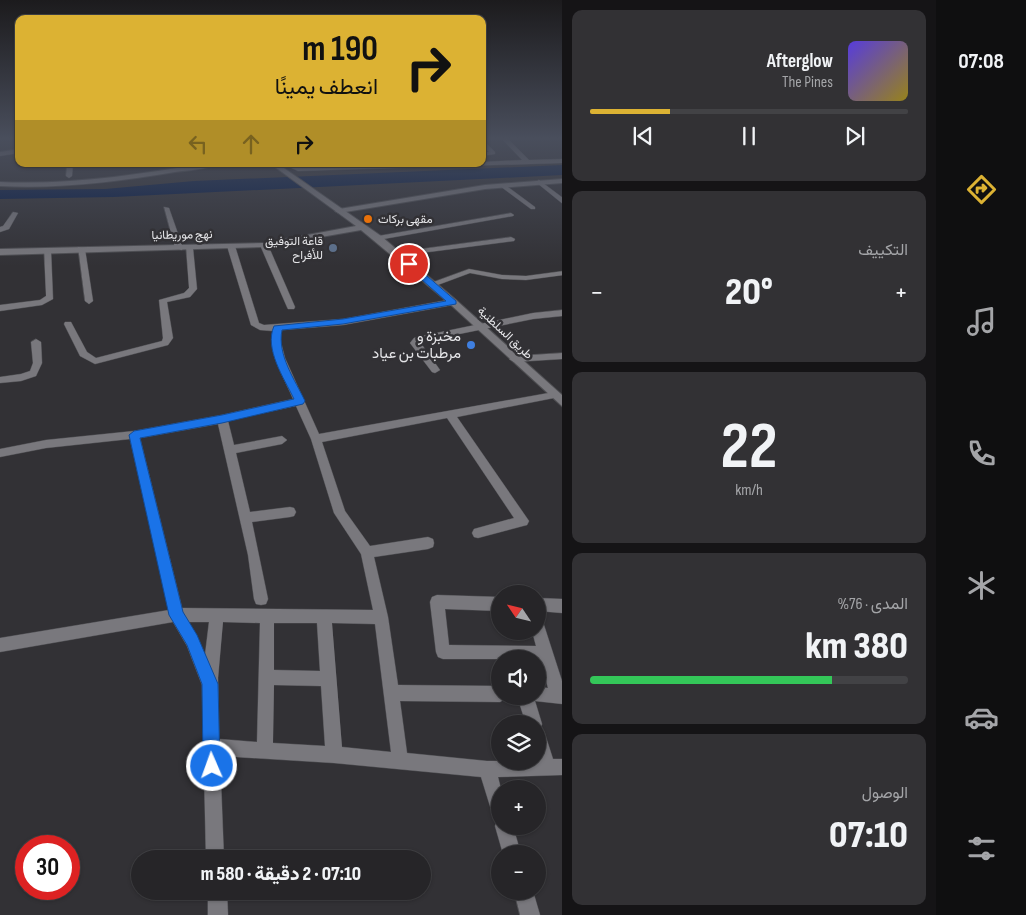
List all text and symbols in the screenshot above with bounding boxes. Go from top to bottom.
text: 190 m [302,28,378,71]
icon: right [396,35,461,100]
text: 07:08 [958,48,1004,75]
text: Afterglow [767,50,833,73]
text: The Pines [782,73,833,92]
text: انعطف يمينًا [275,74,378,101]
icon: previous [629,122,657,150]
icon: pause [735,122,763,150]
icon: next [841,122,869,150]
icon: left [184,130,212,158]
icon: ahead [237,130,265,158]
icon: right [290,130,318,158]
icon: directions [964,172,999,207]
place label: مقهى بركات [378,212,433,227]
marker: مقهى بركات [362,213,374,225]
street label: نهج موريطانيا [151,227,213,244]
place label: قاعة التوفيق للأفراح [265,234,323,264]
text: التكييف [858,241,908,260]
marker: قاعة التوفيق للأفراح [327,242,339,254]
pin [388,243,430,285]
icon: arrive [395,250,423,278]
text: 20° [725,270,773,315]
text: − [590,276,604,309]
text: + [894,276,908,309]
street label: طريق السلطنية [474,304,536,363]
icon: music [964,304,999,339]
place label: مخبزة و مرطبات بن عياد [372,327,461,363]
marker: مخبزة و مرطبات بن عياد [465,339,477,351]
text: 22 [721,409,778,487]
icon: phone [964,436,999,471]
text: km/h [735,481,763,500]
icon: climate [964,568,999,603]
north arrow [491,585,546,640]
map controls [491,585,546,900]
text: المدى · 76% [837,595,908,614]
text: 380 km [805,624,908,669]
button: sound [491,650,546,705]
icon: car [964,700,999,735]
button: layers [491,715,546,770]
position arrow [185,739,237,791]
button: + [491,780,546,835]
text: الوصول [862,784,908,803]
text: 07:10 [829,813,908,858]
icon: filters [964,831,999,866]
speed limit sign: 30 [15,835,80,900]
button: − [491,845,546,900]
text: 07:10 · 2 دقيقة · 580 m [201,863,361,886]

